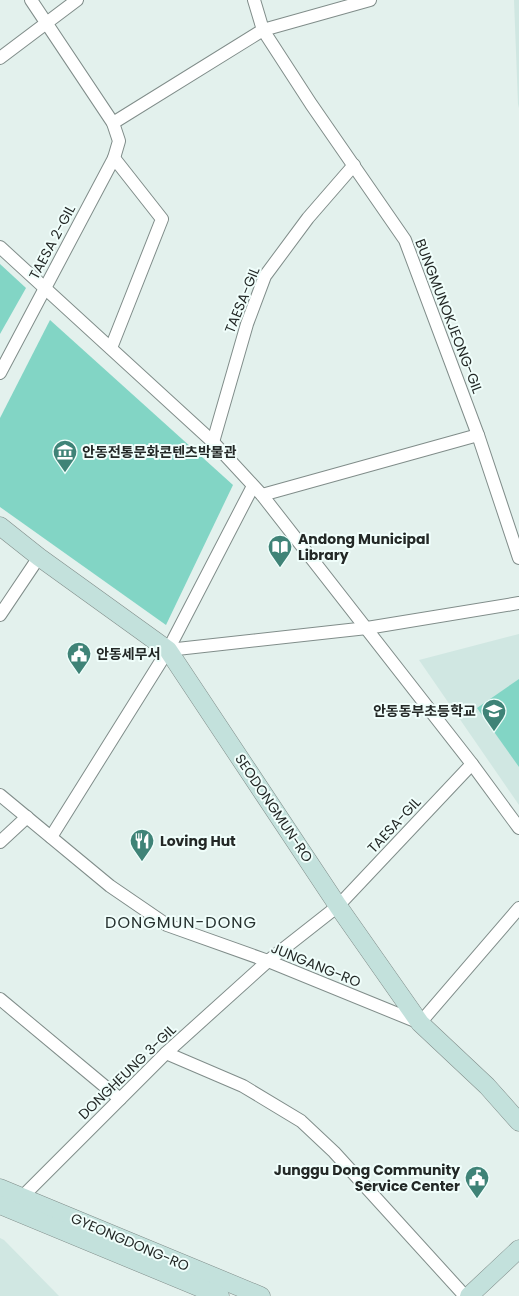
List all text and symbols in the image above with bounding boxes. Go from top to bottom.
street label: TAESA 2-GIL [24,201,80,283]
street label: BUNGMUNOKJEONG-GIL [410,236,488,396]
street label: TAESA-GIL [220,264,264,336]
museum icon: 안동전통문화콘텐츠박물관 [52,439,78,473]
place label: 안동전통문화콘텐츠박물관 [82,442,237,462]
place label: Andong Municipal Library [298,529,430,565]
library icon: Andong Municipal Library [267,534,293,568]
public building icon: 안동세무서 [66,641,92,675]
place label: 안동세무서 [96,644,160,664]
school or university icon: 안동동부초등학교 [481,698,507,732]
place label: 안동동부초등학교 [373,701,476,721]
street label: SEODONGMUN-RO [230,750,318,866]
street label: TAESA-GIL [363,793,425,857]
restaurant icon: Loving Hut [129,828,155,862]
place label: Loving Hut [160,831,236,851]
district label: DONGMUN-DONG [105,911,257,934]
street label: JUNGANG-RO [268,938,364,992]
street label: DONGHEUNG 3-GIL [74,1020,180,1124]
place label: Junggu Dong Community Service Center [274,1160,460,1196]
public building icon: Junggu Dong Community Service Center [464,1165,490,1199]
street label: GYEONGDONG-RO [68,1208,192,1276]

